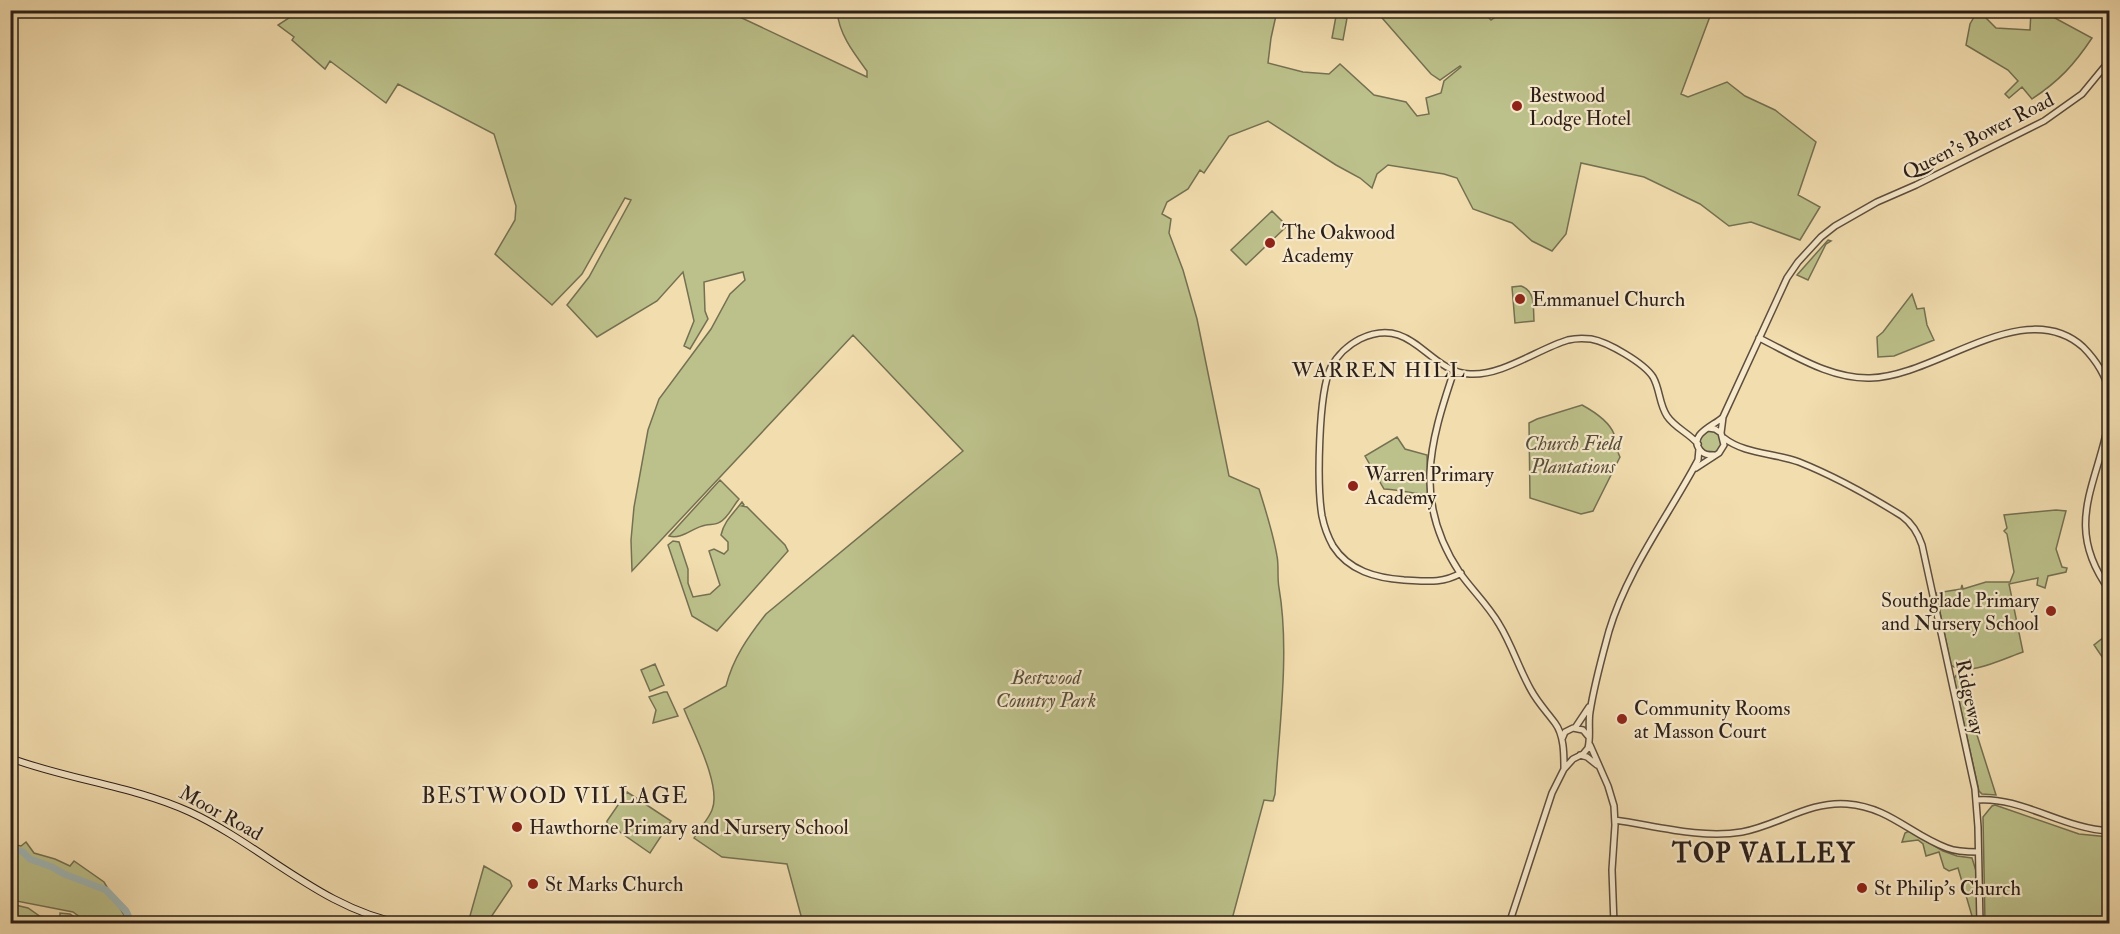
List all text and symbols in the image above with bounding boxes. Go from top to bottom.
place label: Bestwood Lodge Hotel [1529,83,1631,131]
street label: Queen's Bower Road [1898,87,2058,185]
marker: Bestwood Lodge Hotel [1510,99,1524,113]
place label: The Oakwood Academy [1281,220,1395,268]
marker: The Oakwood Academy [1263,236,1277,250]
place label: Emmanuel Church [1532,287,1686,312]
marker: Emmanuel Church [1513,292,1527,306]
district label: WARREN HILL [1291,357,1466,384]
park label: Church Field Plantations [1524,431,1623,479]
place label: Warren Primary Academy [1364,462,1495,510]
marker: Warren Primary Academy [1346,479,1360,493]
place label: Southglade Primary and Nursery School [1881,588,2040,636]
marker: Southglade Primary and Nursery School [2044,604,2058,618]
street label: Ridgeway [1950,657,1990,738]
park label: Bestwood Country Park [996,665,1096,713]
place label: Community Rooms at Masson Court [1634,696,1790,744]
marker: Community Rooms at Masson Court [1615,712,1629,726]
street label: Moor Road [175,780,267,846]
district label: BESTWOOD VILLAGE [421,782,689,810]
place label: Hawthorne Primary and Nursery School [529,815,849,840]
marker: Hawthorne Primary and Nursery School [510,820,524,834]
district label: TOP VALLEY [1671,838,1856,870]
place label: St Marks Church [545,872,684,897]
place label: St Philip's Church [1874,876,2021,902]
marker: St Marks Church [526,877,540,891]
marker: St Philip's Church [1855,881,1869,895]

